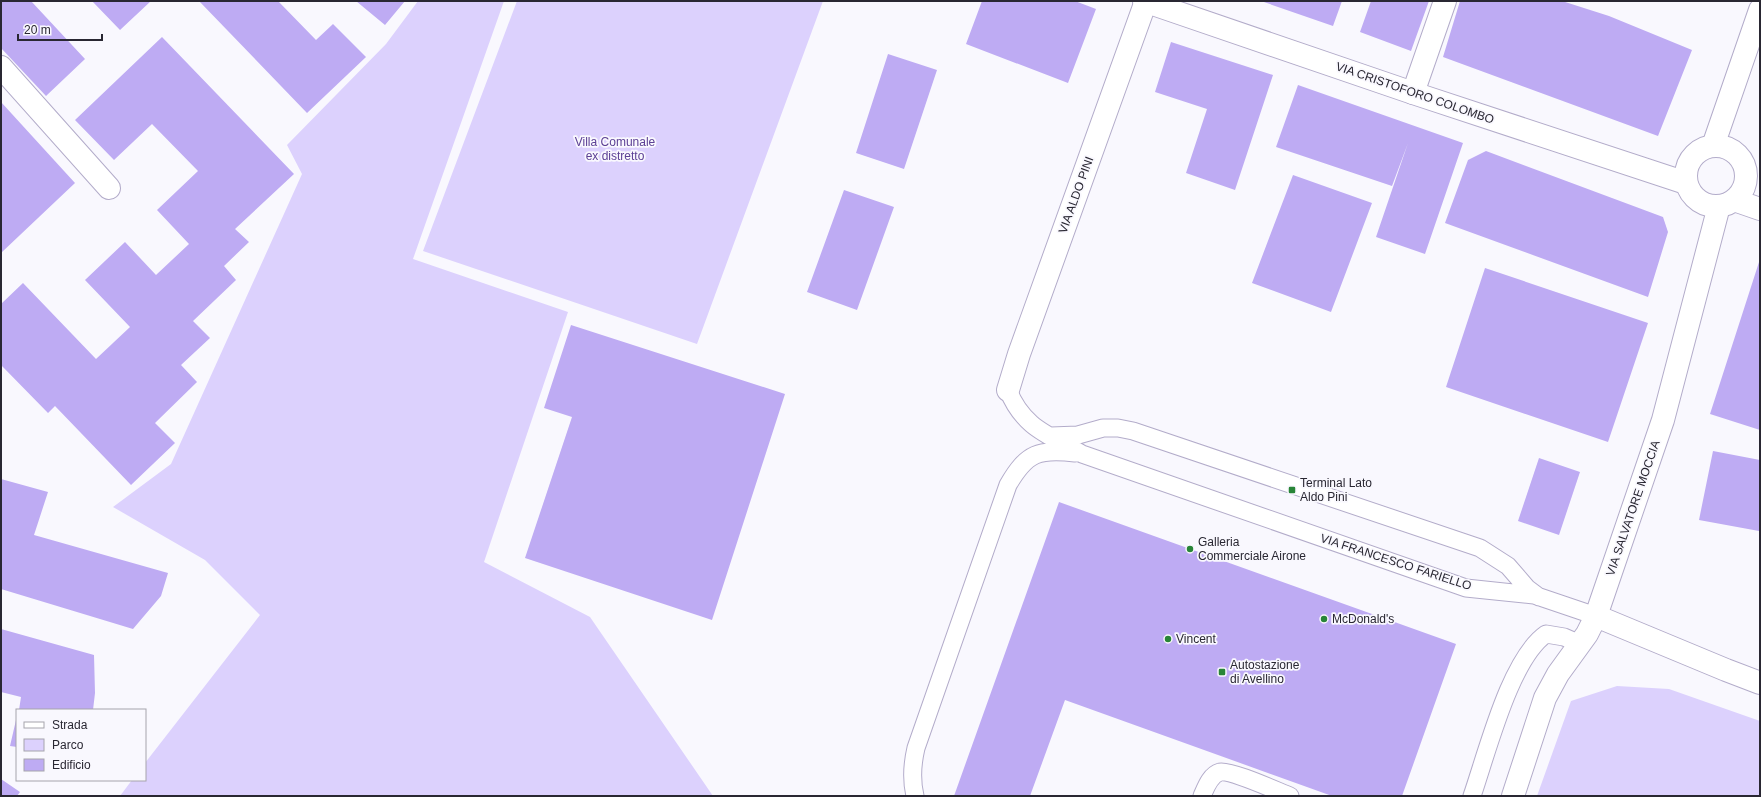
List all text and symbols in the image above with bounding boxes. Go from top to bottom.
scale bar [18,16,102,42]
text: 20 m [24,23,51,37]
street label: VIA CRISTOFORO COLOMBO [1334,59,1496,127]
park label: Villa Comunale ex distretto [575,135,656,163]
street label: VIA ALDO PINI [1056,155,1096,235]
street label: VIA SALVATORE MOCCIA [1603,438,1663,578]
place label: Terminal Lato Aldo Pini [1300,476,1372,504]
marker: Terminal Lato Aldo Pini [1287,485,1297,495]
street label: VIA FRANCESCO FARIELLO [1319,531,1473,593]
place label: Galleria Commerciale Airone [1198,535,1306,563]
marker: Galleria Commerciale Airone [1185,544,1195,554]
place label: McDonald's [1332,612,1394,626]
marker: McDonald's [1319,614,1329,624]
place label: Vincent [1176,632,1216,646]
marker: Vincent [1163,634,1173,644]
place label: Autostazione di Avellino [1230,658,1300,686]
marker: Autostazione di Avellino [1217,667,1227,677]
legend [16,709,146,781]
text: Strada [52,718,88,732]
text: Parco [52,738,84,752]
text: Edificio [52,758,91,772]

